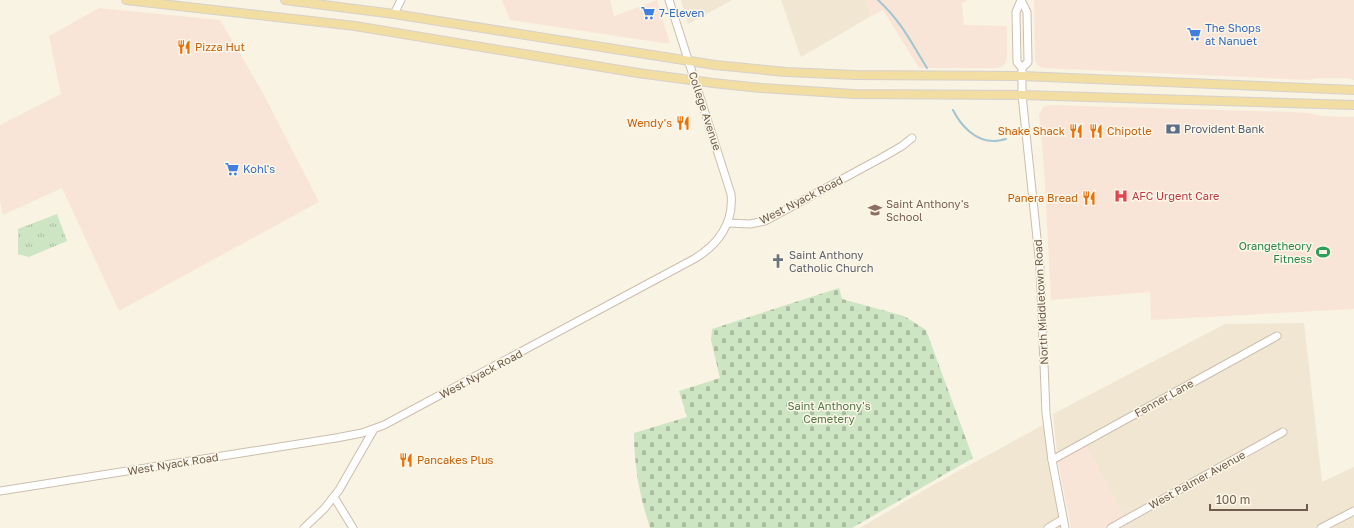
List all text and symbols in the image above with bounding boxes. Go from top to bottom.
supermarket icon: 7-Eleven [640,5,656,21]
place label: 7-Eleven [659,6,704,19]
place label: The Shops at Nanuet [1205,21,1261,47]
supermarket icon: The Shops at Nanuet [1186,26,1202,42]
restaurant icon: Pizza Hut [176,39,192,55]
place label: Pizza Hut [195,40,245,53]
street label: College Avenue [687,70,724,152]
restaurant icon: Wendy's [675,115,691,131]
place label: Wendy's [627,116,672,129]
bank icon: Provident Bank [1165,121,1181,137]
place label: Provident Bank [1184,122,1264,135]
restaurant icon: Shake Shack [1068,123,1084,139]
restaurant icon: Chipotle [1088,123,1104,139]
place label: Shake Shack [998,124,1065,137]
place label: Chipotle [1107,124,1152,137]
supermarket icon: Kohl's [224,161,240,177]
place label: Kohl's [243,162,275,175]
street label: West Nyack Road [757,173,845,226]
hospital icon: AFC Urgent Care [1113,188,1129,204]
place label: AFC Urgent Care [1132,189,1220,202]
restaurant icon: Panera Bread [1081,190,1097,206]
place label: Panera Bread [1007,191,1078,204]
place label: Saint Anthony's School [886,197,969,223]
school or university icon: Saint Anthony's School [867,202,883,218]
street label: North Middletown Road [1031,239,1050,365]
place label: Orangetheory Fitness [1239,239,1312,265]
sports icon: Orangetheory Fitness [1315,244,1331,260]
place label: Saint Anthony Catholic Church [789,248,873,274]
church icon: Saint Anthony Catholic Church [770,253,786,269]
street label: West Nyack Road [437,346,524,401]
street label: Fenner Lane [1132,376,1196,419]
park label: Saint Anthony's Cemetery [787,399,871,425]
street label: West Palmer Avenue [1146,448,1247,511]
street label: West Nyack Road [127,450,219,477]
restaurant icon: Pancakes Plus [398,452,414,468]
place label: Pancakes Plus [417,453,494,466]
scale bar [1210,486,1307,512]
text: 100 m [1216,492,1250,507]

